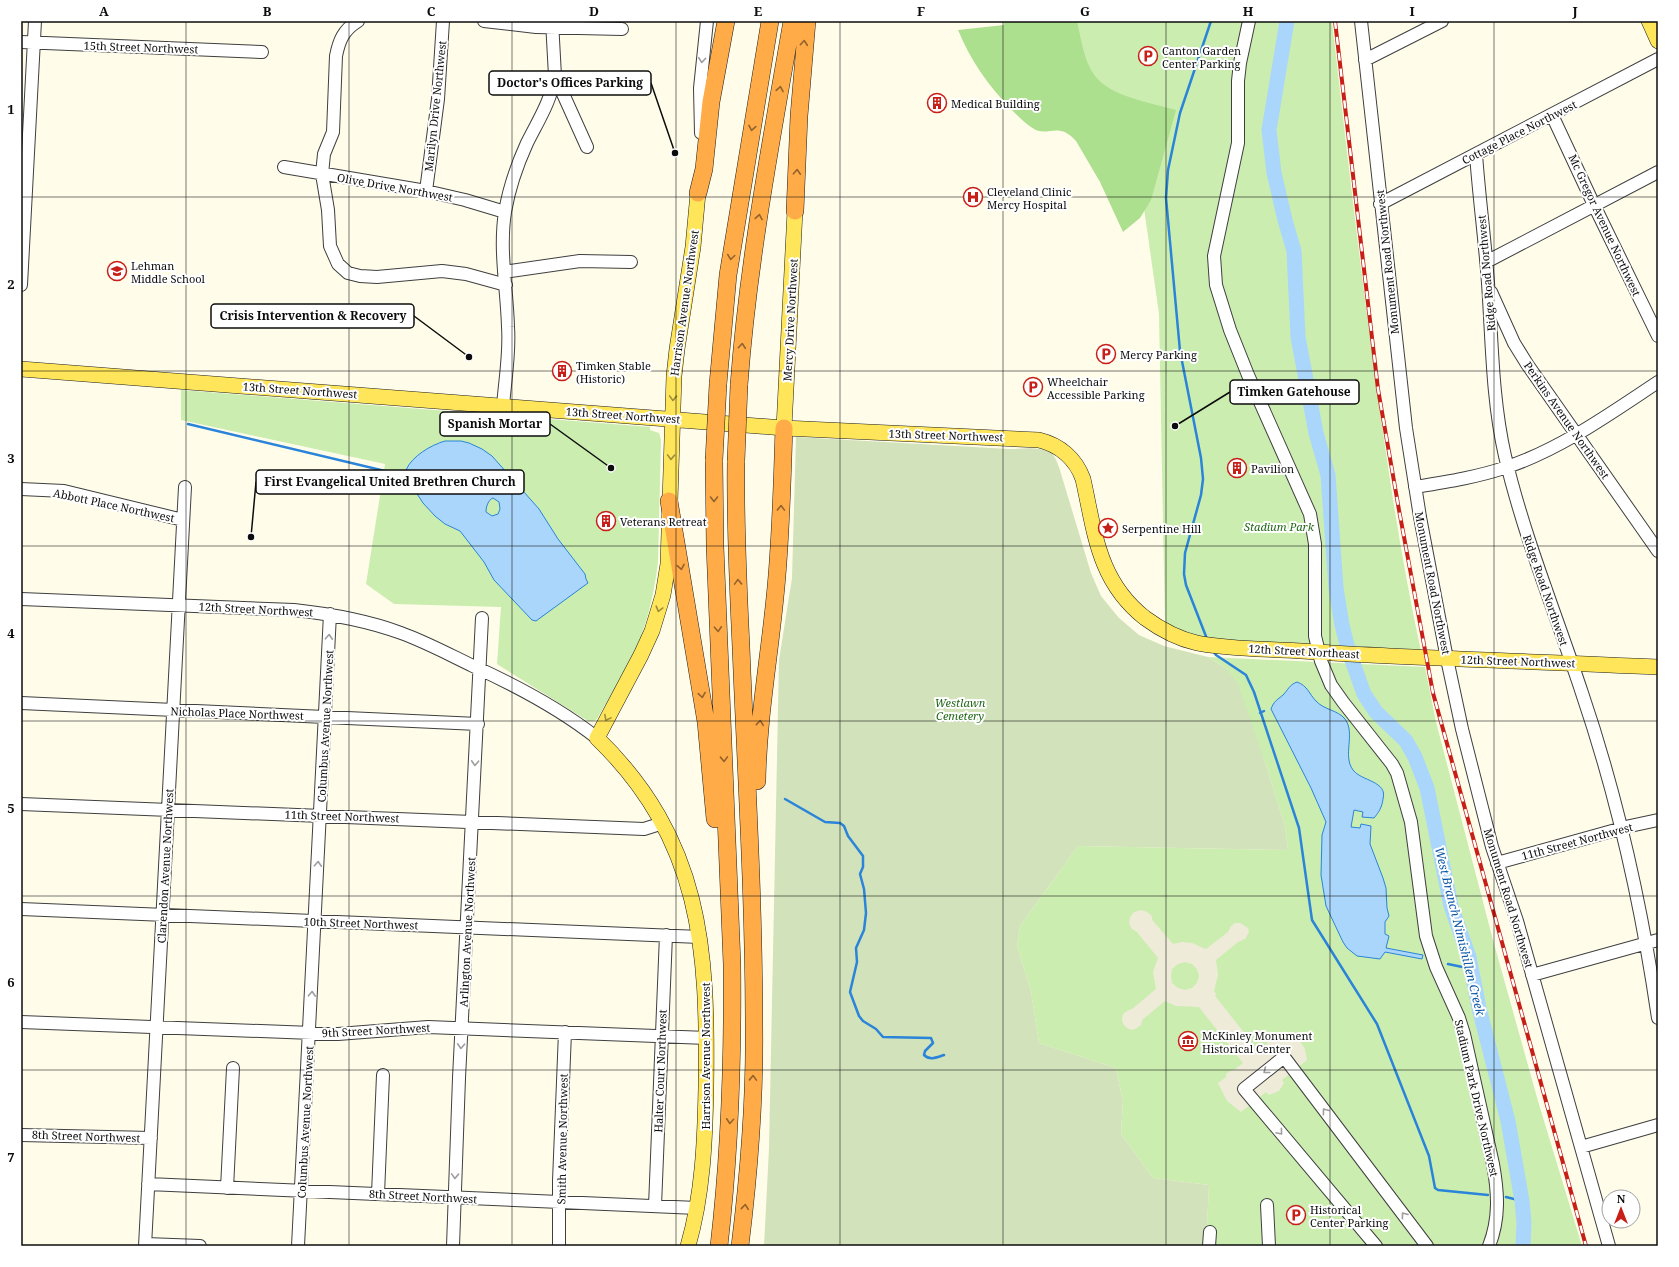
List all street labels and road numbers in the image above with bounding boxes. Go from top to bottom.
street label: 15th Street Northwest [84,38,199,56]
street label: Marilyn Drive Northwest [421,40,449,172]
street label: Cottage Place Northwest [1459,96,1579,168]
street label: Mc Gregor Avenue Northwest [1565,152,1645,299]
street label: Olive Drive Northwest [336,169,454,205]
street label: Monument Road Northwest [1372,189,1402,335]
street label: Ridge Road Northwest [1473,214,1499,332]
street label: Harrison Avenue Northwest [666,229,702,377]
street label: Mercy Drive Northwest [779,258,801,382]
street label: Perkins Avenue Northwest [1521,358,1613,482]
street label: 13th Street Northwest [242,379,358,401]
street label: 13th Street Northwest [565,404,681,426]
street label: 13th Street Northwest [889,426,1004,444]
street label: Abbott Place Northwest [52,485,176,525]
street label: Monument Road Northwest [1412,510,1454,656]
street label: Ridge Road Northwest [1520,532,1572,648]
street label: 12th Street Northwest [198,599,314,619]
street label: 12th Street Northeast [1248,641,1360,661]
street label: Columbus Avenue Northwest [314,649,336,803]
street label: 12th Street Northwest [1461,652,1576,670]
street label: Nicholas Place Northwest [170,703,304,723]
street label: Clarendon Avenue Northwest [153,788,177,944]
street label: 11th Street Northwest [285,807,400,825]
street label: 11th Street Northwest [1520,819,1634,863]
street label: Monument Road Northwest [1481,826,1537,970]
street label: Arlington Avenue Northwest [456,856,478,1007]
street label: 10th Street Northwest [304,914,419,932]
street label: Harrison Avenue Northwest [698,982,713,1130]
street label: Halter Court Northwest [650,1009,670,1133]
street label: Stadium Park Drive Northwest [1452,1018,1502,1178]
street label: 9th Street Northwest [321,1020,431,1040]
street label: Columbus Avenue Northwest [294,1045,316,1199]
street label: Smith Avenue Northwest [553,1073,571,1205]
street label: 8th Street Northwest [32,1127,141,1145]
street label: 8th Street Northwest [368,1186,478,1206]

